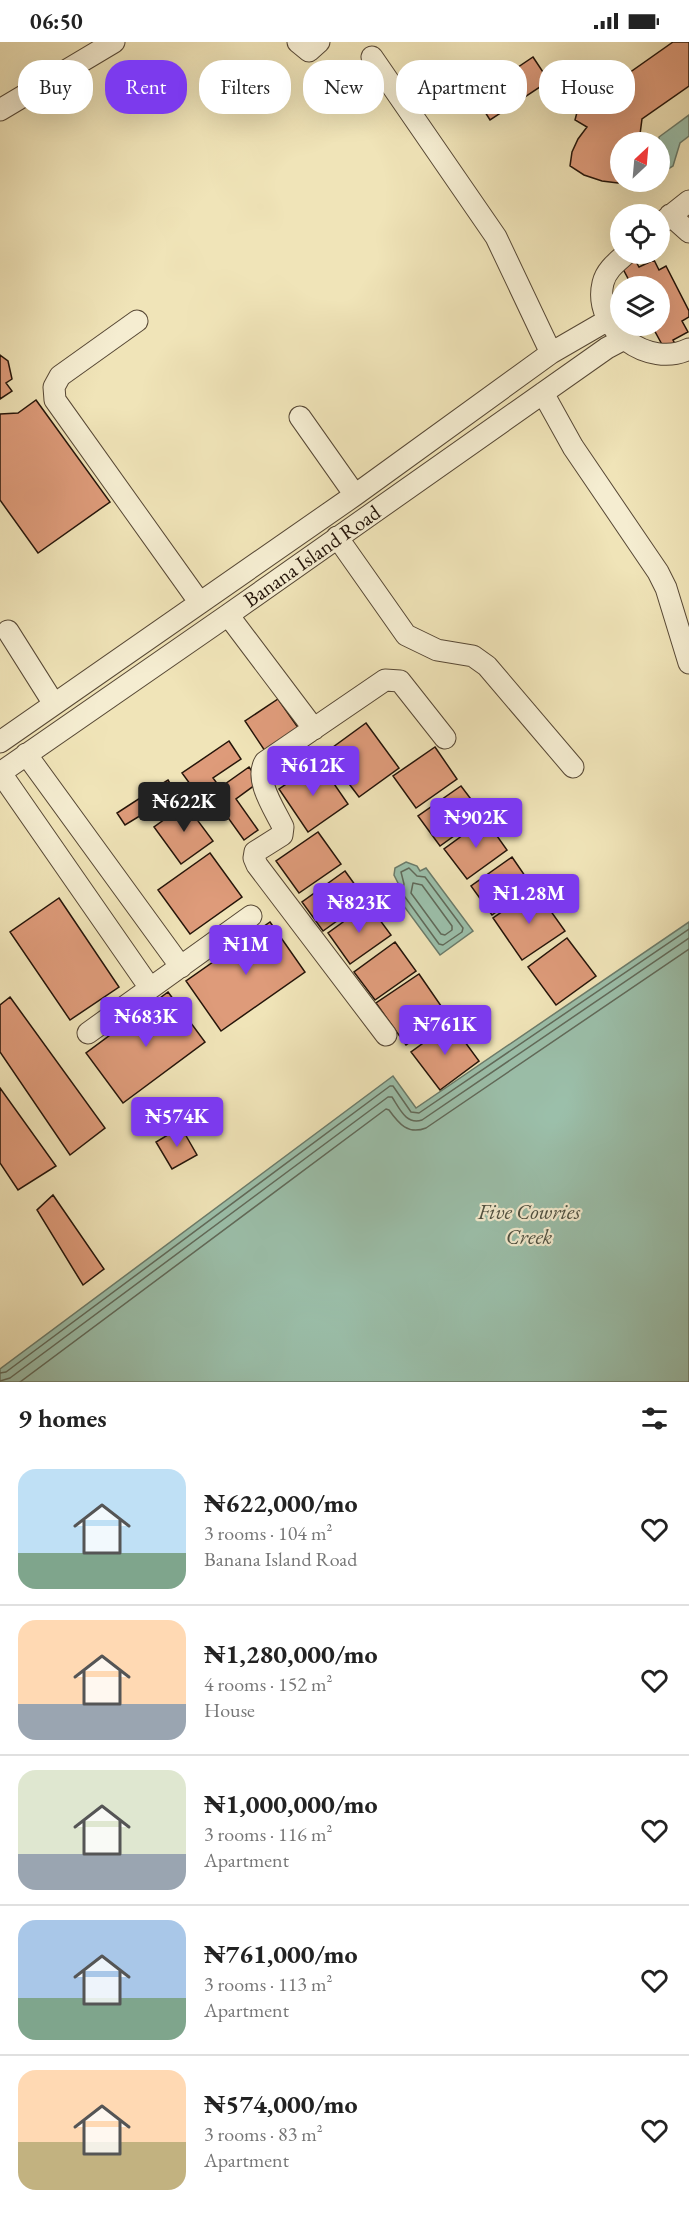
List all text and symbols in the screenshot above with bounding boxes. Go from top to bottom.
text: 06:50 [30,7,83,36]
chip: Buy [18,60,93,114]
chip: Rent [105,60,187,114]
chip: Filters [199,60,291,114]
chip: New [303,60,384,114]
chip: Apartment [396,60,527,114]
chip: House [539,60,635,114]
north arrow [610,132,670,192]
map controls [610,132,670,336]
button: locate [610,204,670,264]
button: layers [610,276,670,336]
street label: Banana Island Road [238,498,386,613]
pin: ₦612K [271,746,355,797]
text: ₦612K [281,752,345,778]
pin: ₦622K [142,782,226,833]
text: ₦622K [152,788,216,814]
pin: ₦902K [434,798,518,849]
text: ₦902K [444,804,508,830]
pin: ₦1.28M [480,874,578,925]
text: ₦1.28M [493,880,565,906]
pin: ₦823K [317,883,401,934]
text: ₦823K [327,889,391,915]
pin: ₦1M [217,925,275,976]
text: ₦1M [223,931,269,957]
pin: ₦683K [104,997,188,1048]
text: ₦683K [114,1003,178,1029]
pin: ₦761K [403,1005,487,1056]
text: ₦761K [413,1011,477,1037]
pin: ₦574K [135,1097,219,1148]
text: ₦574K [145,1103,209,1129]
water label: Five Cowries Creek [477,1197,581,1251]
text: 9 homes [18,1401,107,1435]
icon: filters [638,1402,671,1435]
text: ₦622,000/mo [204,1486,357,1520]
icon: home [66,1493,138,1565]
icon: heart [638,1513,671,1546]
text: 3 rooms · 104 m² [204,1520,332,1546]
text: Banana Island Road [204,1546,357,1572]
text: ₦1,280,000/mo [204,1637,378,1671]
icon: home [66,1644,138,1716]
icon: heart [638,1664,671,1697]
text: 4 rooms · 152 m² [204,1671,332,1697]
text: House [204,1697,255,1723]
text: ₦1,000,000/mo [204,1787,378,1821]
icon: home [66,1794,138,1866]
icon: heart [638,1814,671,1847]
text: 3 rooms · 116 m² [204,1821,332,1847]
text: Apartment [204,1847,289,1873]
text: ₦761,000/mo [204,1937,357,1971]
icon: home [66,1944,138,2016]
icon: heart [638,1964,671,1997]
text: 3 rooms · 113 m² [204,1971,332,1997]
text: Apartment [204,1997,289,2023]
text: ₦574,000/mo [204,2087,357,2121]
icon: home [66,2094,138,2166]
icon: heart [638,2114,671,2147]
text: 3 rooms · 83 m² [204,2121,323,2147]
text: Apartment [204,2147,289,2173]

